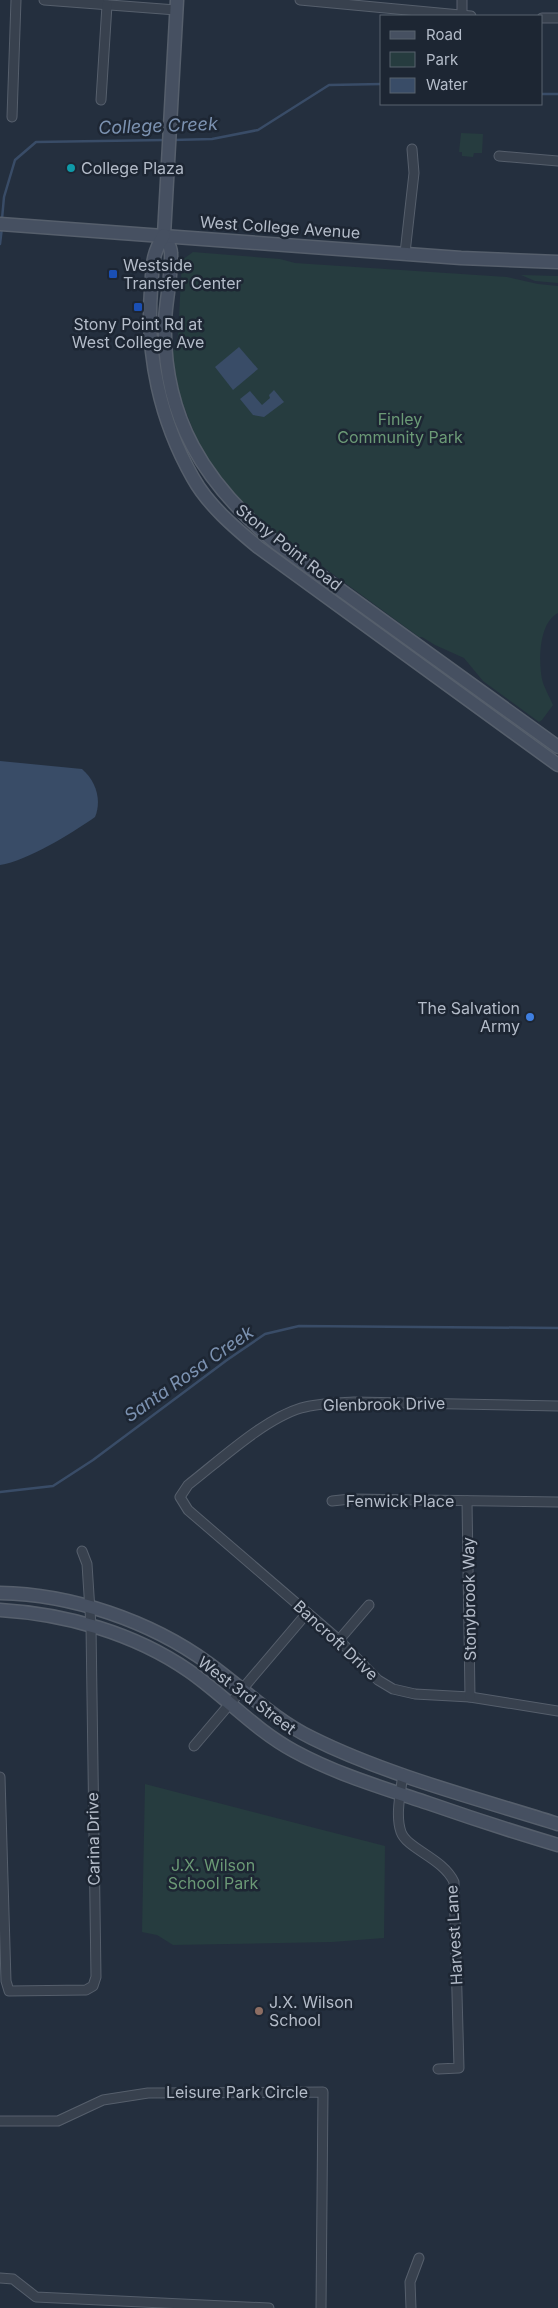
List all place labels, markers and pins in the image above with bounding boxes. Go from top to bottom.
place label: College Plaza [81,158,184,178]
marker: College Plaza [65,162,77,174]
place label: Westside Transfer Center [123,255,242,293]
marker: Westside Transfer Center [107,268,119,280]
marker: Stony Point Rd at West College Ave [132,301,144,313]
place label: Stony Point Rd at West College Ave [72,314,204,352]
place label: The Salvation Army [417,998,520,1036]
marker: The Salvation Army [524,1011,536,1023]
place label: J.X. Wilson School [269,1992,353,2030]
marker: J.X. Wilson School [253,2005,265,2017]

